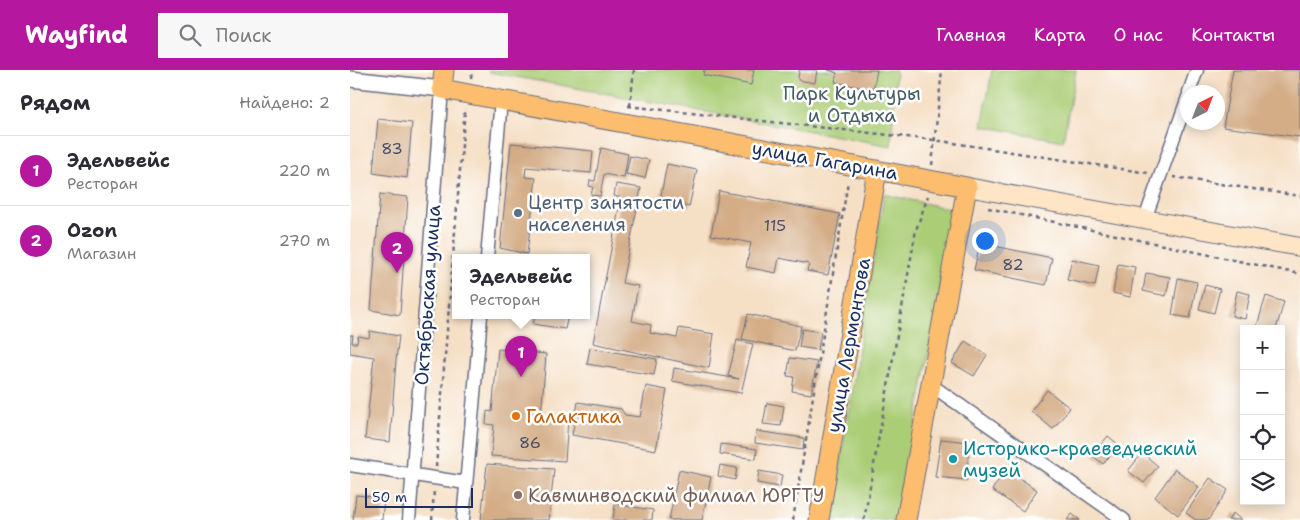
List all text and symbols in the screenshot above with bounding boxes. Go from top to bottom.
search box [158,13,508,58]
text: Wayfind [25,19,128,51]
icon: search [176,21,204,49]
text: Поиск [216,23,271,48]
text: Главная [936,23,1006,47]
text: Карта [1034,23,1086,47]
text: О нас [1114,23,1163,47]
text: Контакты [1191,23,1275,47]
park label: Парк Культуры и Отдыха [783,81,921,128]
north arrow [1180,85,1225,130]
text: Рядом [20,89,90,117]
text: Найдено: 2 [239,92,330,113]
street label: улица Гагарина [750,135,900,186]
house number: 83 [381,138,403,159]
text: Эдельвейс [67,148,170,173]
text: 1 [32,160,40,181]
text: 220 m [278,160,330,181]
text: Ресторан [67,173,138,194]
place label: Центр занятости населения [528,190,684,237]
street label: Октябрьская улица [409,204,446,386]
marker: Центр занятости населения [512,207,524,219]
house number: 115 [764,215,786,236]
text: Ozon [67,218,117,243]
your location [972,228,998,254]
text: 2 [30,230,42,251]
text: 270 m [279,230,330,251]
pin: 2 [381,232,413,273]
text: Магазин [67,243,136,264]
popup [452,254,590,319]
house number: 82 [1002,254,1024,275]
street label: улица Лермонтова [821,255,876,435]
text: Эдельвейс [469,264,573,289]
text: Ресторан [469,289,541,310]
map controls [1240,325,1285,505]
button: + [1240,325,1285,370]
pin: 1 [505,336,537,377]
button: − [1240,370,1285,415]
place label: Галактика [526,404,621,429]
marker: Галактика [510,410,522,422]
button: locate [1240,415,1285,460]
house number: 86 [519,432,541,453]
place label: Историко-краеведческий музей [963,436,1197,483]
marker: Историко-краеведческий музей [947,453,959,465]
button: layers [1240,460,1285,505]
place label: Кавминводский филиал ЮРГТУ [528,483,824,508]
scale bar [365,485,472,508]
text: 50 m [372,488,407,506]
marker: Кавминводский филиал ЮРГТУ [512,489,524,501]

